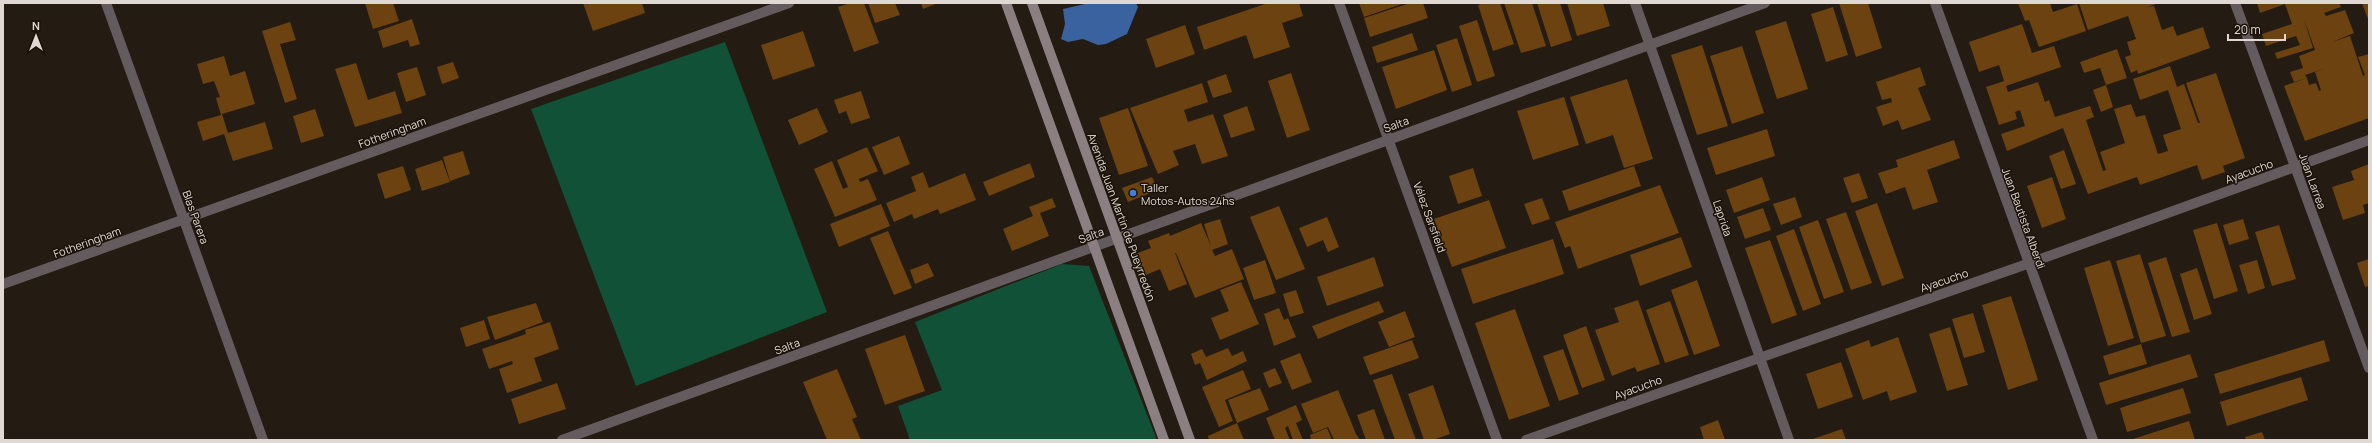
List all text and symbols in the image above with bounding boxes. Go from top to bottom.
north arrow [16,16,56,56]
scale bar [2228,16,2285,42]
text: N [32,18,40,33]
text: 20 m [2234,21,2261,38]
street label: Fotheringham [356,113,428,151]
street label: Salta [1381,113,1411,135]
street label: Avenida Juan Martin de Pueyrredón [1085,131,1159,303]
street label: Juan Larrea [2296,151,2330,211]
street label: Ayacucho [2223,155,2275,187]
street label: Juan Bautista Alberdi [1999,165,2049,271]
place label: Taller Motos-Autos 24hs [1141,180,1235,208]
street label: Vélez Sarsfield [1410,180,1450,254]
street label: Blas Parera [179,188,213,246]
marker: Taller Motos-Autos 24hs [1128,188,1138,198]
street label: Laprida [1710,198,1736,238]
street label: Fotheringham [51,223,123,261]
street label: Salta [1076,224,1106,246]
street label: Ayacucho [1918,265,1970,295]
street label: Salta [772,335,802,357]
street label: Ayacucho [1612,371,1664,403]

